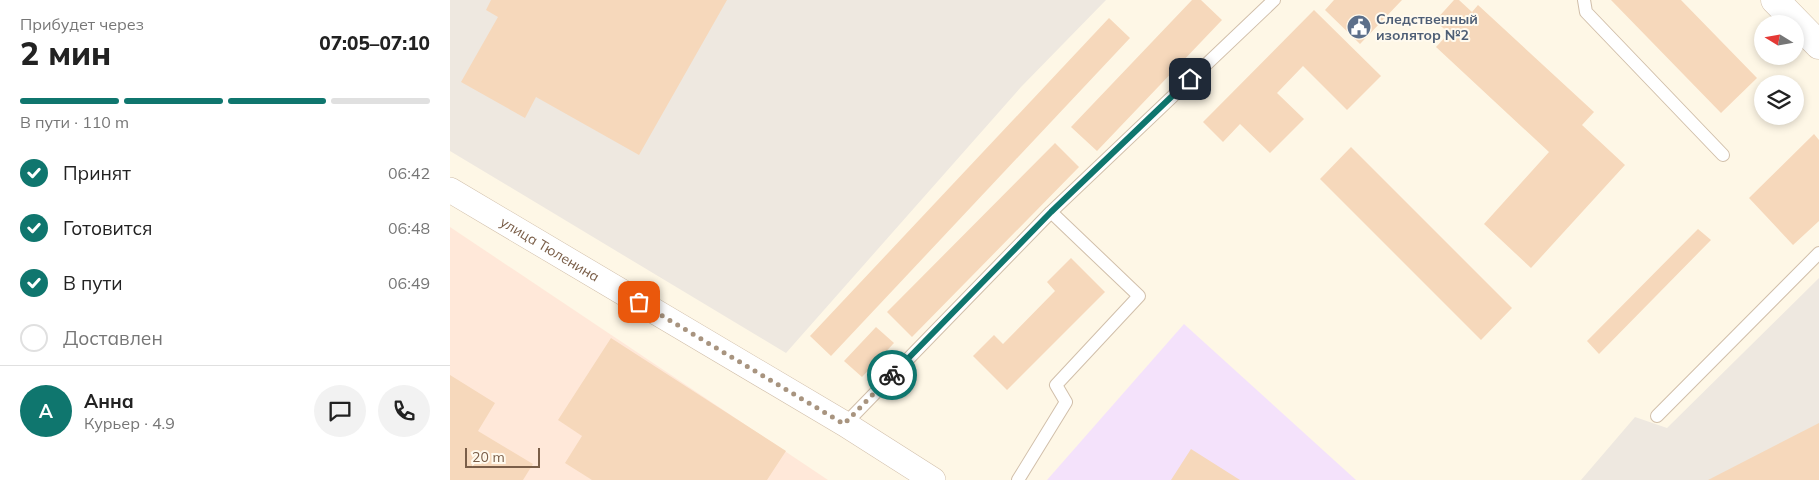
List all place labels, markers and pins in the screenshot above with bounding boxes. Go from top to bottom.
place label: Следственный изолятор №2 [1376,10,1478,44]
public building icon: Следственный изолятор №2 [1346,14,1372,40]
pin [1169,58,1211,100]
pin [618,281,660,323]

